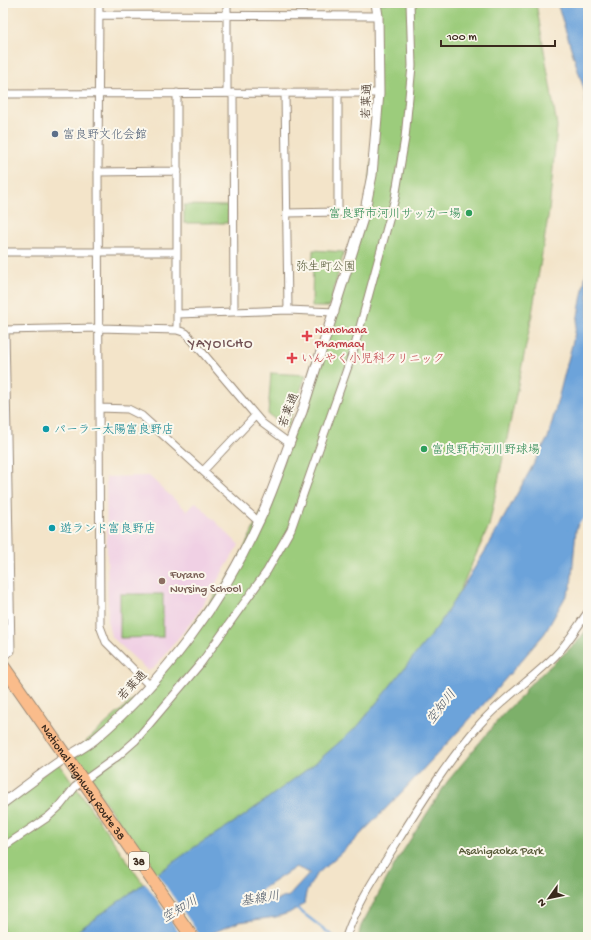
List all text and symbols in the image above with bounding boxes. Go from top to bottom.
scale bar [441,22,555,48]
text: 100 m [446,31,477,45]
street label: 若葉通 [359,83,376,119]
place label: 富良野文化会館 [63,128,147,143]
marker: 富良野文化会館 [50,129,60,139]
place label: 富良野市河川サッカー場 [329,207,461,222]
marker: 富良野市河川サッカー場 [464,208,474,218]
park label: 弥生町公園 [296,260,356,275]
place label: Nanohana Pharmacy [314,324,367,352]
marker: Nanohana Pharmacy [302,331,312,341]
district label: YAYOICHO [186,336,254,353]
marker: いんやく小児科クリニック [286,352,298,364]
place label: いんやく小児科クリニック [301,352,445,367]
street label: 若葉通 [276,391,303,430]
place label: パーラー太陽富良野店 [54,423,174,438]
marker: パーラー太陽富良野店 [41,424,51,434]
place label: 富良野市河川野球場 [432,443,540,458]
marker: 富良野市河川野球場 [419,444,429,454]
place label: 遊ランド富良野店 [60,522,156,537]
marker: 遊ランド富良野店 [47,523,57,533]
place label: Furano Nursing School [169,569,242,597]
marker: Furano Nursing School [157,576,167,586]
street label: 若葉通 [115,668,151,704]
water label: 空知川 [423,687,460,728]
street label: National Highway Route 38 [37,722,128,844]
park label: Asahigaoka Park [459,845,545,859]
road number: 38 [129,852,149,870]
north arrow [529,878,569,918]
water label: 基線川 [240,888,281,910]
water label: 空知川 [159,893,201,927]
text: N [535,896,549,909]

